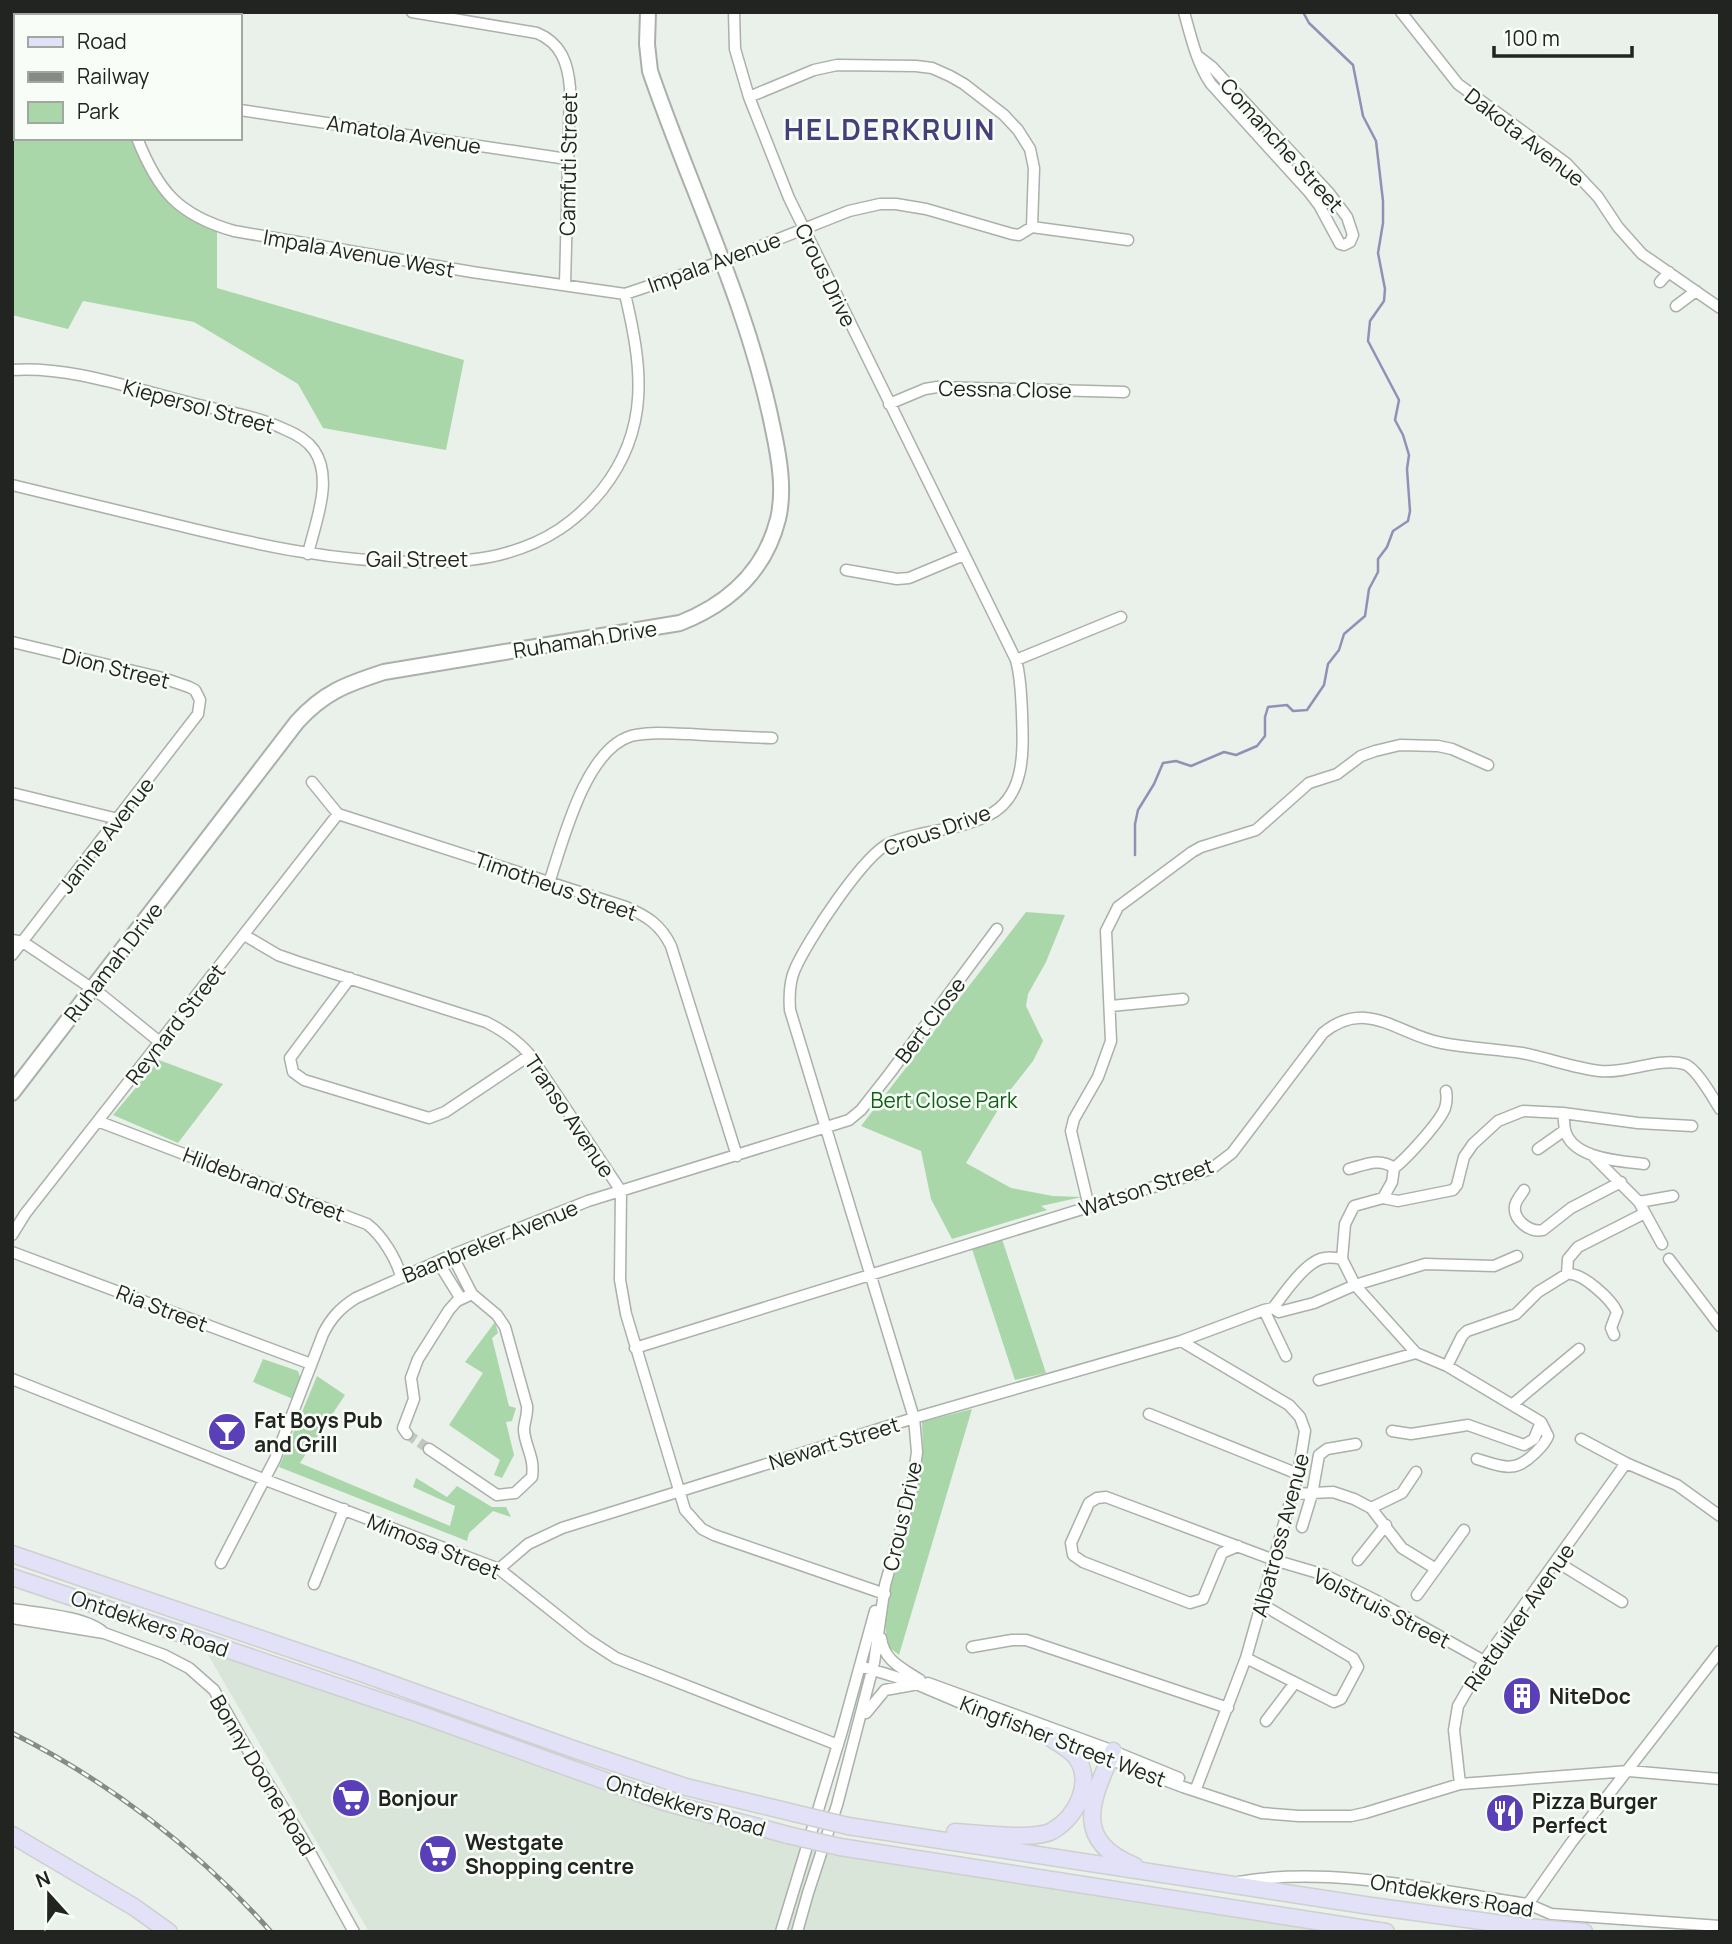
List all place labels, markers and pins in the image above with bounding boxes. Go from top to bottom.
place label: Fat Boys Pub and Grill [254,1406,383,1458]
bar icon: Fat Boys Pub and Grill [206,1411,248,1453]
building icon: NiteDoc [1501,1675,1543,1717]
place label: NiteDoc [1549,1682,1631,1710]
supermarket icon: Bonjour [330,1777,372,1819]
place label: Bonjour [378,1784,458,1812]
place label: Pizza Burger Perfect [1532,1787,1658,1839]
restaurant icon: Pizza Burger Perfect [1484,1792,1526,1834]
place label: Westgate Shopping centre [465,1828,634,1880]
supermarket icon: Westgate Shopping centre [417,1833,459,1875]

